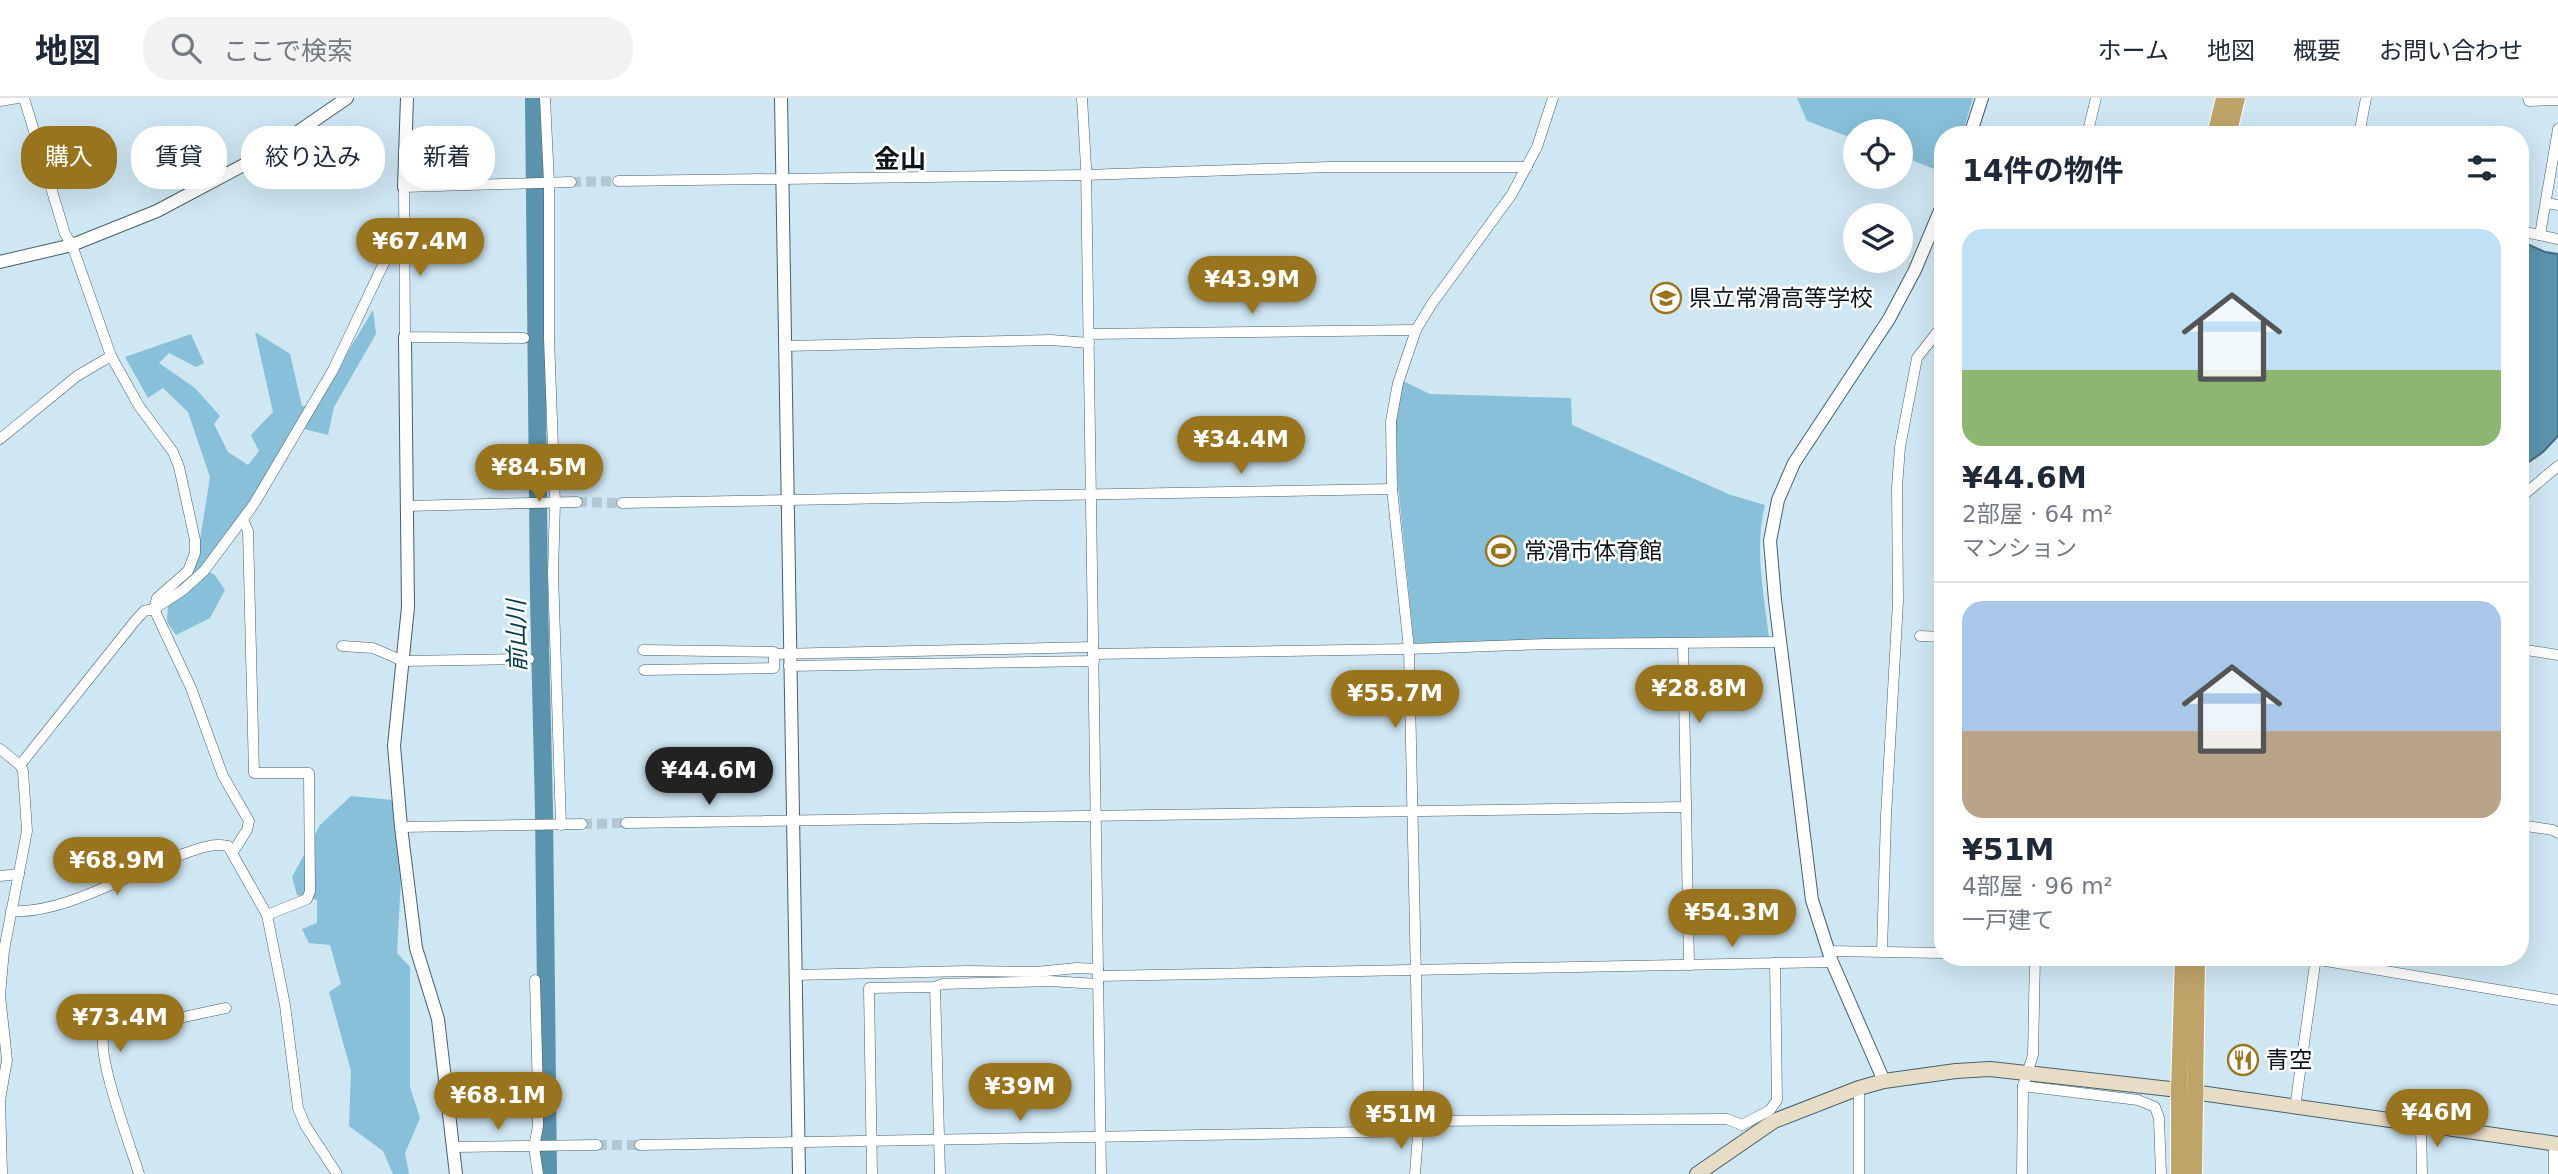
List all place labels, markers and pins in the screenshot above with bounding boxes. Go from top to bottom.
pin: ¥67.4M [363,218,477,278]
pin: ¥43.9M [1195,256,1309,316]
school or university icon: 県立常滑高等学校 [1649,281,1683,315]
place label: 県立常滑高等学校 [1689,285,1873,311]
pin: ¥34.4M [1184,416,1298,476]
pin: ¥84.5M [482,444,596,504]
sports icon: 常滑市体育館 [1484,534,1518,568]
place label: 常滑市体育館 [1524,538,1662,564]
pin: ¥28.8M [1642,666,1756,725]
pin: ¥55.7M [1338,670,1452,730]
pin: ¥44.6M [652,748,766,807]
pin: ¥68.9M [60,838,174,897]
pin: ¥54.3M [1675,890,1789,949]
pin: ¥73.4M [63,995,177,1054]
restaurant icon: 青空 [2226,1043,2260,1077]
place label: 青空 [2266,1047,2312,1073]
pin: ¥39M [979,1063,1061,1123]
pin: ¥68.1M [441,1072,555,1132]
pin: ¥46M [2396,1090,2478,1149]
pin: ¥51M [1360,1091,1442,1151]

